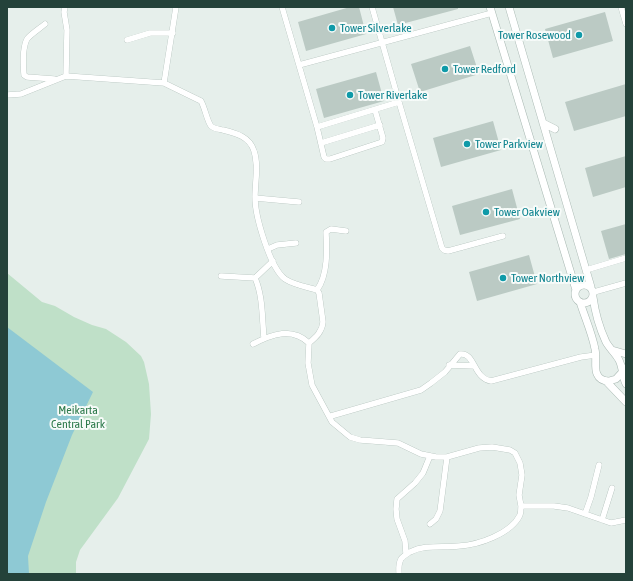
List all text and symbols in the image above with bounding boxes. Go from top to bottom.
place label: Tower Silverlake [340,21,412,35]
marker: Tower Silverlake [327,23,337,33]
place label: Tower Rosewood [498,28,571,42]
marker: Tower Rosewood [574,30,584,40]
place label: Tower Redford [453,62,516,76]
marker: Tower Redford [440,64,450,74]
place label: Tower Riverlake [358,88,428,102]
marker: Tower Riverlake [345,90,355,100]
place label: Tower Parkview [475,137,543,151]
marker: Tower Parkview [462,139,472,149]
place label: Tower Oakview [494,205,560,219]
marker: Tower Oakview [481,207,491,217]
place label: Tower Northview [511,271,584,285]
marker: Tower Northview [498,273,508,283]
park label: Meikarta Central Park [51,403,105,431]

